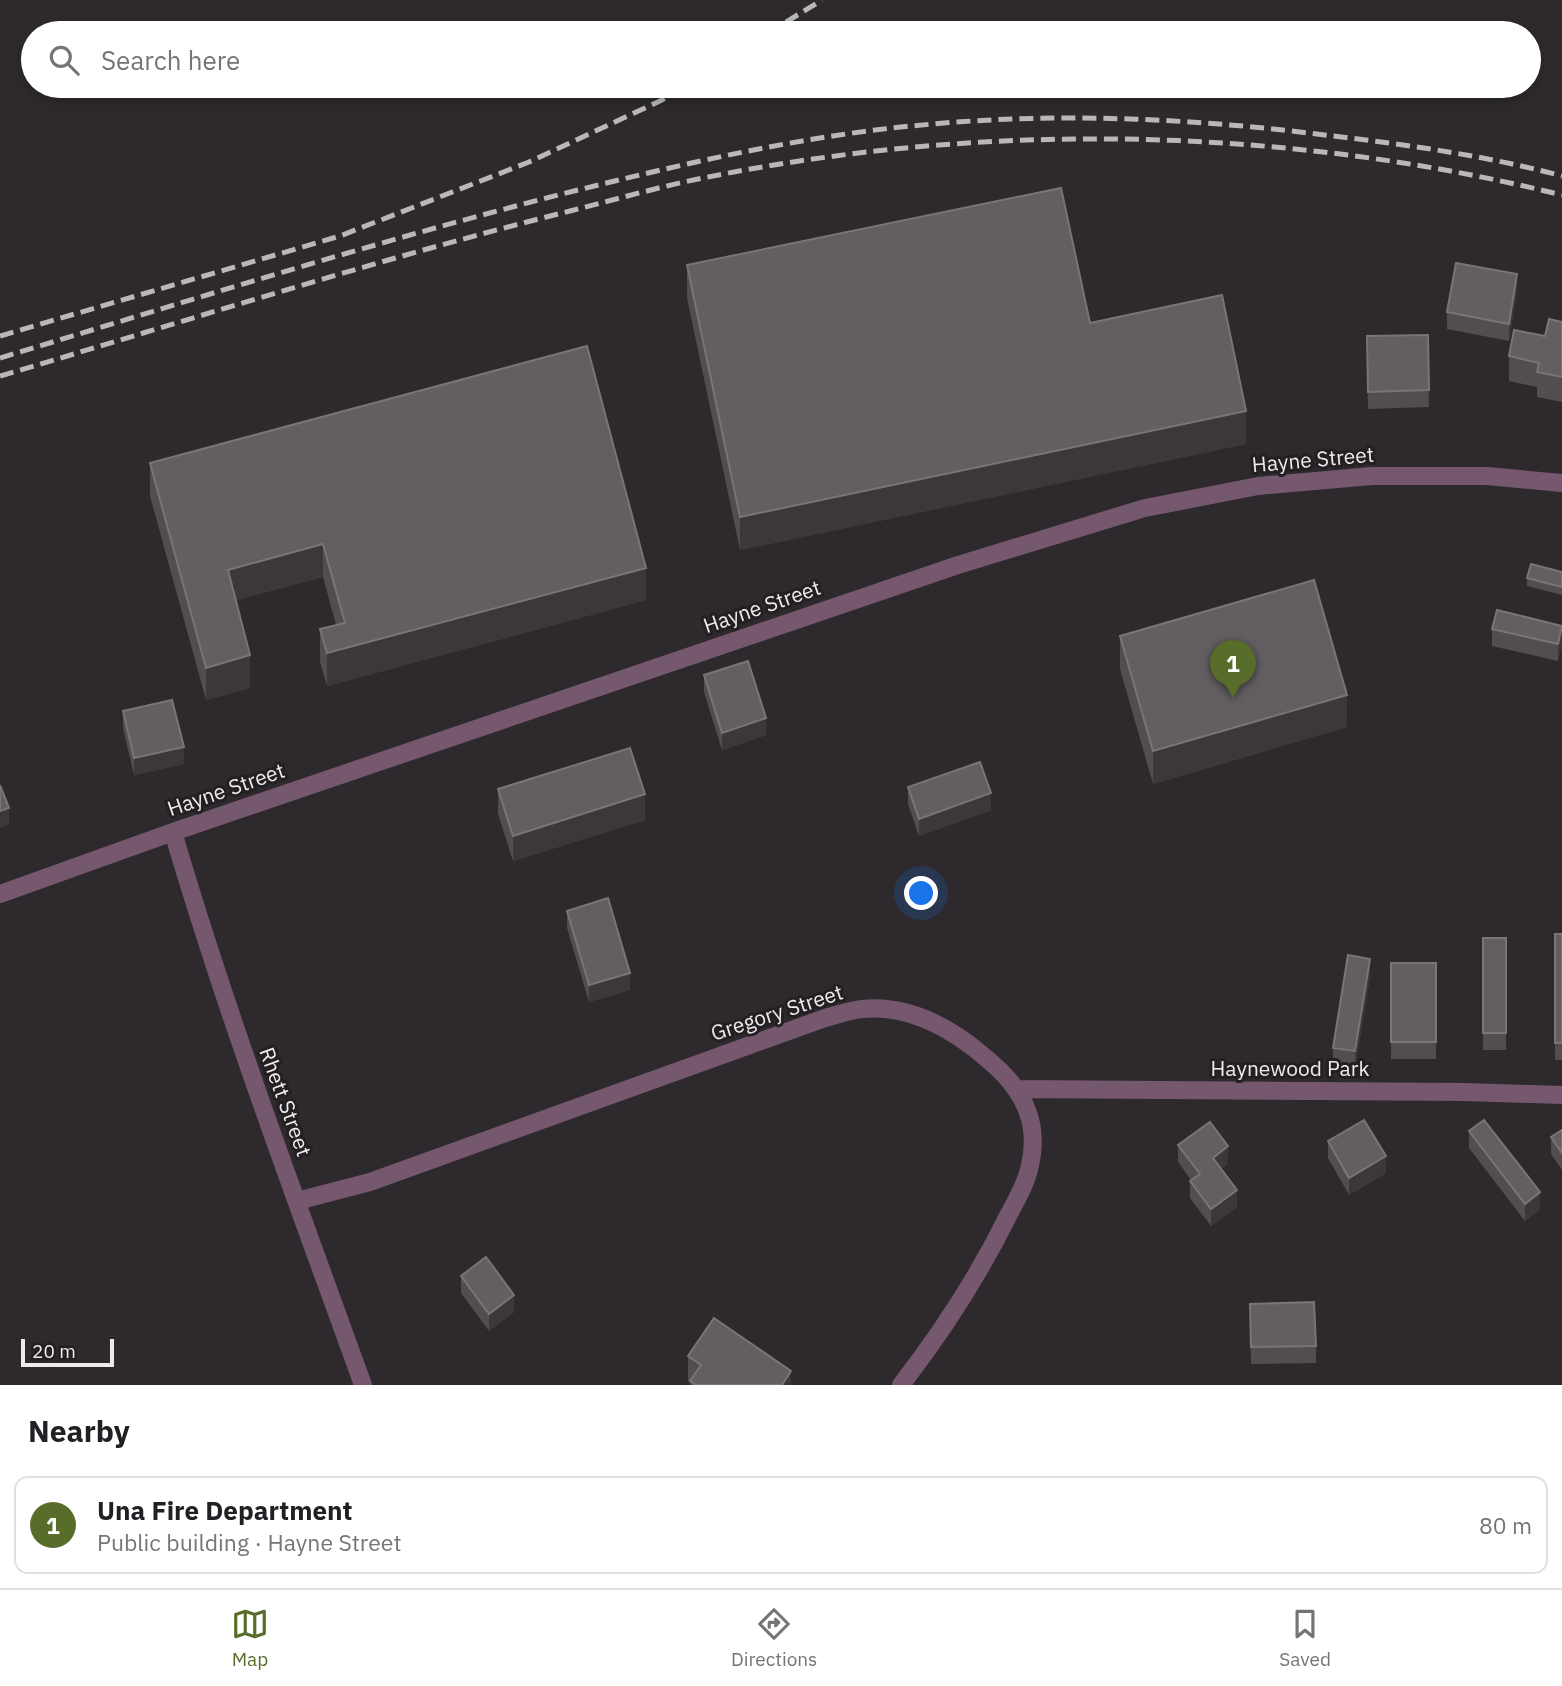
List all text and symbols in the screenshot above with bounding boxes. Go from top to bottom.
search box [21,21,1541,98]
icon: search [45,41,83,79]
text: Search here [101,43,240,77]
street label: Hayne Street [1251,440,1375,478]
street label: Hayne Street [699,573,824,639]
pin: 1 [1210,640,1256,698]
street label: Hayne Street [163,756,288,822]
your location [904,876,938,910]
street label: Gregory Street [707,978,846,1047]
street label: Rhett Street [253,1043,319,1160]
street label: Haynewood Park [1211,1054,1369,1082]
scale bar [21,1336,114,1368]
text: 20 m [32,1339,76,1363]
text: Nearby [28,1411,130,1450]
text: Una Fire Department [97,1493,352,1527]
text: 1 [46,1510,60,1540]
text: 80 m [1479,1510,1532,1540]
text: Public building · Hayne Street [97,1527,402,1557]
tab: Map [231,1605,269,1671]
tab: Directions [731,1605,817,1671]
tab: Saved [1279,1605,1331,1671]

